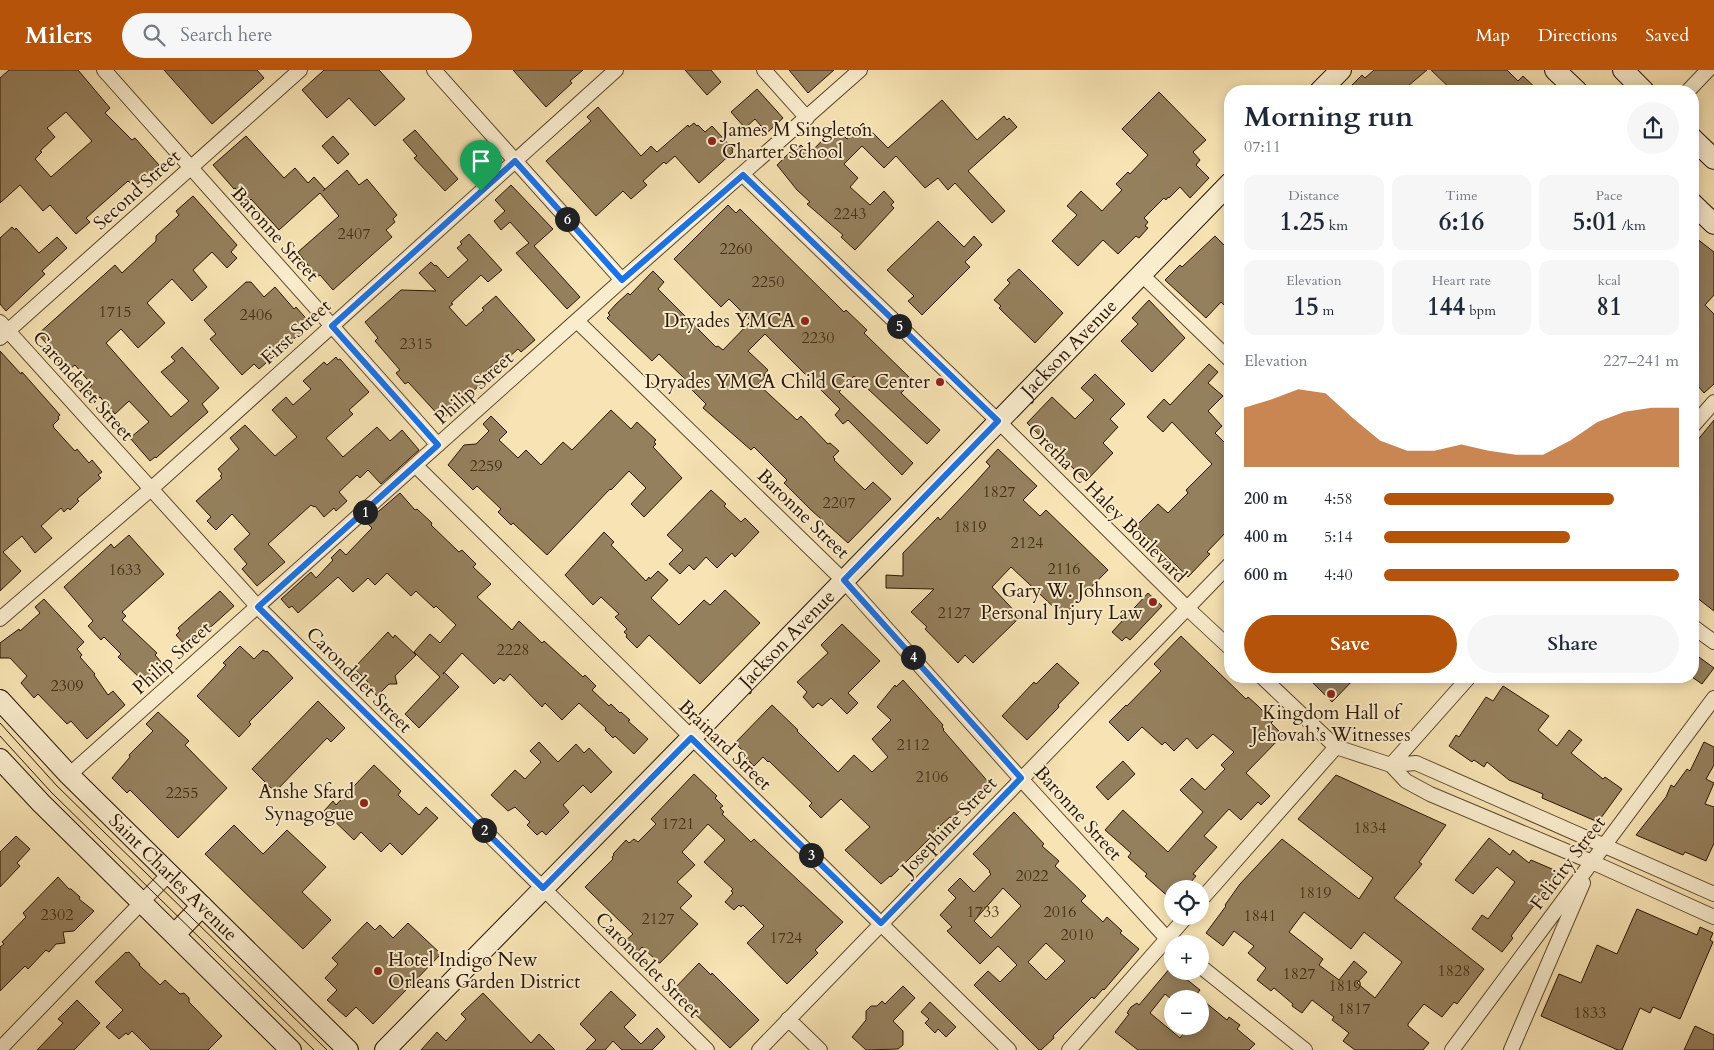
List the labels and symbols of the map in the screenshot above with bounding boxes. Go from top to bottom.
place label: James M Singleton Charter School [719,117,873,165]
marker: James M Singleton Charter School [706,135,718,147]
pin [460,140,502,191]
street label: Second Street [88,144,186,236]
street label: Baronne Street [225,181,325,287]
house number: 2243 [834,203,866,225]
pin: 6 [554,206,580,232]
house number: 2407 [338,223,370,245]
house number: 2260 [720,238,752,260]
house number: 2250 [752,271,784,293]
street label: First Street [255,293,337,371]
street label: Jackson Avenue [1013,294,1123,406]
house number: 1715 [99,301,131,323]
house number: 2406 [240,304,272,326]
place label: Dryades YMCA [664,308,795,334]
pin: 5 [886,314,912,338]
marker: Dryades YMCA [799,315,811,327]
street label: Carondelet Street [27,325,139,447]
house number: 2230 [802,327,834,349]
house number: 2315 [400,333,432,355]
street label: Philip Street [429,346,519,430]
place label: Dryades YMCA Child Care Center [645,369,930,395]
marker: Dryades YMCA Child Care Center [934,376,946,388]
street label: Oretha C Haley Boulevard [1021,417,1193,589]
house number: 2259 [470,455,502,477]
street label: Baronne Street [751,463,855,565]
house number: 1827 [983,481,1015,503]
house number: 2207 [823,492,855,514]
pin: 1 [352,500,378,524]
house number: 1819 [954,516,986,538]
house number: 2124 [1011,532,1043,554]
house number: 2116 [1048,558,1080,580]
house number: 1633 [109,559,141,581]
place label: Gary W. Johnson Personal Injury Law [981,578,1143,626]
street label: Jackson Avenue [731,584,841,696]
marker: Gary W. Johnson Personal Injury Law [1147,596,1159,608]
house number: 2127 [938,602,970,624]
street label: Philip Street [127,616,217,700]
street label: Carondelet Street [300,621,418,739]
house number: 2228 [497,639,529,661]
pin: 4 [900,644,926,670]
house number: 2309 [51,675,83,697]
marker: Kingdom Hall of Jehovah’s Witnesses [1325,688,1337,700]
street label: Brainard Street [673,694,777,796]
place label: Kingdom Hall of Jehovah’s Witnesses [1248,700,1411,748]
house number: 2112 [897,734,929,756]
street label: Baronne Street [1028,760,1128,866]
house number: 2106 [916,766,948,788]
street label: Josephine Street [893,771,1003,883]
place label: Anshe Sfard Synagogue [259,779,354,827]
house number: 2255 [166,782,198,804]
marker: Anshe Sfard Synagogue [358,797,370,809]
street label: Saint Charles Avenue [103,808,243,947]
street label: Felicity Street [1524,811,1612,915]
house number: 1721 [662,813,694,835]
house number: 1834 [1354,817,1386,839]
pin: 2 [472,818,496,842]
pin: 3 [798,842,824,868]
house number: 2022 [1016,865,1048,887]
house number: 1819 [1299,882,1331,904]
house number: 1733 [967,901,999,923]
house number: 2016 [1044,901,1076,923]
house number: 2302 [41,904,73,926]
house number: 1841 [1244,905,1276,927]
street label: Carondelet Street [589,906,707,1024]
house number: 2127 [642,908,674,930]
house number: 2010 [1061,924,1093,946]
house number: 1724 [770,927,802,949]
place label: Hotel Indigo New Orleans Garden District [388,947,580,995]
house number: 1828 [1438,960,1470,982]
house number: 1827 [1283,963,1315,985]
marker: Hotel Indigo New Orleans Garden District [372,965,384,977]
house number: 1819 [1329,975,1361,997]
house number: 1817 [1338,998,1370,1020]
house number: 1833 [1574,1002,1606,1024]

